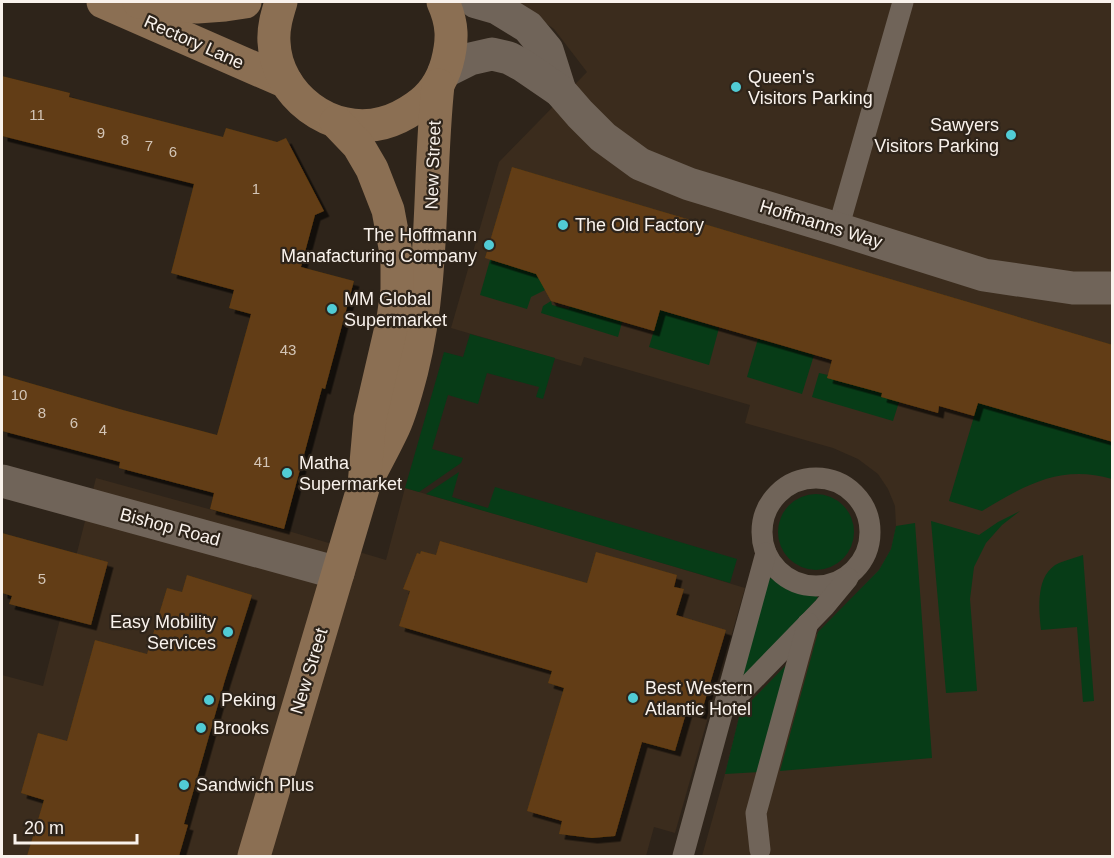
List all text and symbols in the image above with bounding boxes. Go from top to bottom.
street label: Rectory Lane [141,11,247,73]
place label: Queen's Visitors Parking [748,67,873,108]
marker: Queen's Visitors Parking [729,80,743,94]
house number: 11 [29,106,45,123]
place label: Sawyers Visitors Parking [874,115,999,156]
street label: New Street [421,120,445,210]
house number: 9 [97,124,105,141]
marker: Sawyers Visitors Parking [1004,128,1018,142]
house number: 8 [121,131,129,148]
house number: 7 [145,137,153,154]
house number: 6 [169,143,177,160]
house number: 1 [252,180,260,197]
street label: Hoffmanns Way [757,196,885,252]
place label: The Old Factory [575,215,704,235]
marker: The Old Factory [556,218,570,232]
place label: The Hoffmann Manafacturing Company [281,225,477,266]
marker: The Hoffmann Manafacturing Company [482,238,496,252]
place label: MM Global Supermarket [344,289,447,330]
marker: MM Global Supermarket [325,302,339,316]
house number: 43 [280,341,296,358]
house number: 10 [11,386,27,403]
house number: 8 [38,404,46,421]
house number: 6 [70,414,78,431]
house number: 4 [99,421,107,438]
house number: 41 [254,453,270,470]
place label: Matha Supermarket [299,453,402,494]
marker: Matha Supermarket [280,466,294,480]
street label: Bishop Road [118,504,222,550]
house number: 5 [38,570,46,587]
place label: Easy Mobility Services [110,612,216,653]
marker: Easy Mobility Services [221,625,235,639]
street label: New Street [286,625,332,717]
place label: Best Western Atlantic Hotel [645,678,753,719]
place label: Peking [221,690,276,710]
marker: Best Western Atlantic Hotel [626,691,640,705]
marker: Peking [202,693,216,707]
place label: Brooks [213,718,269,738]
marker: Brooks [194,721,208,735]
place label: Sandwich Plus [196,775,314,795]
marker: Sandwich Plus [177,778,191,792]
scale bar [15,807,136,845]
text: 20 m [24,818,64,838]

